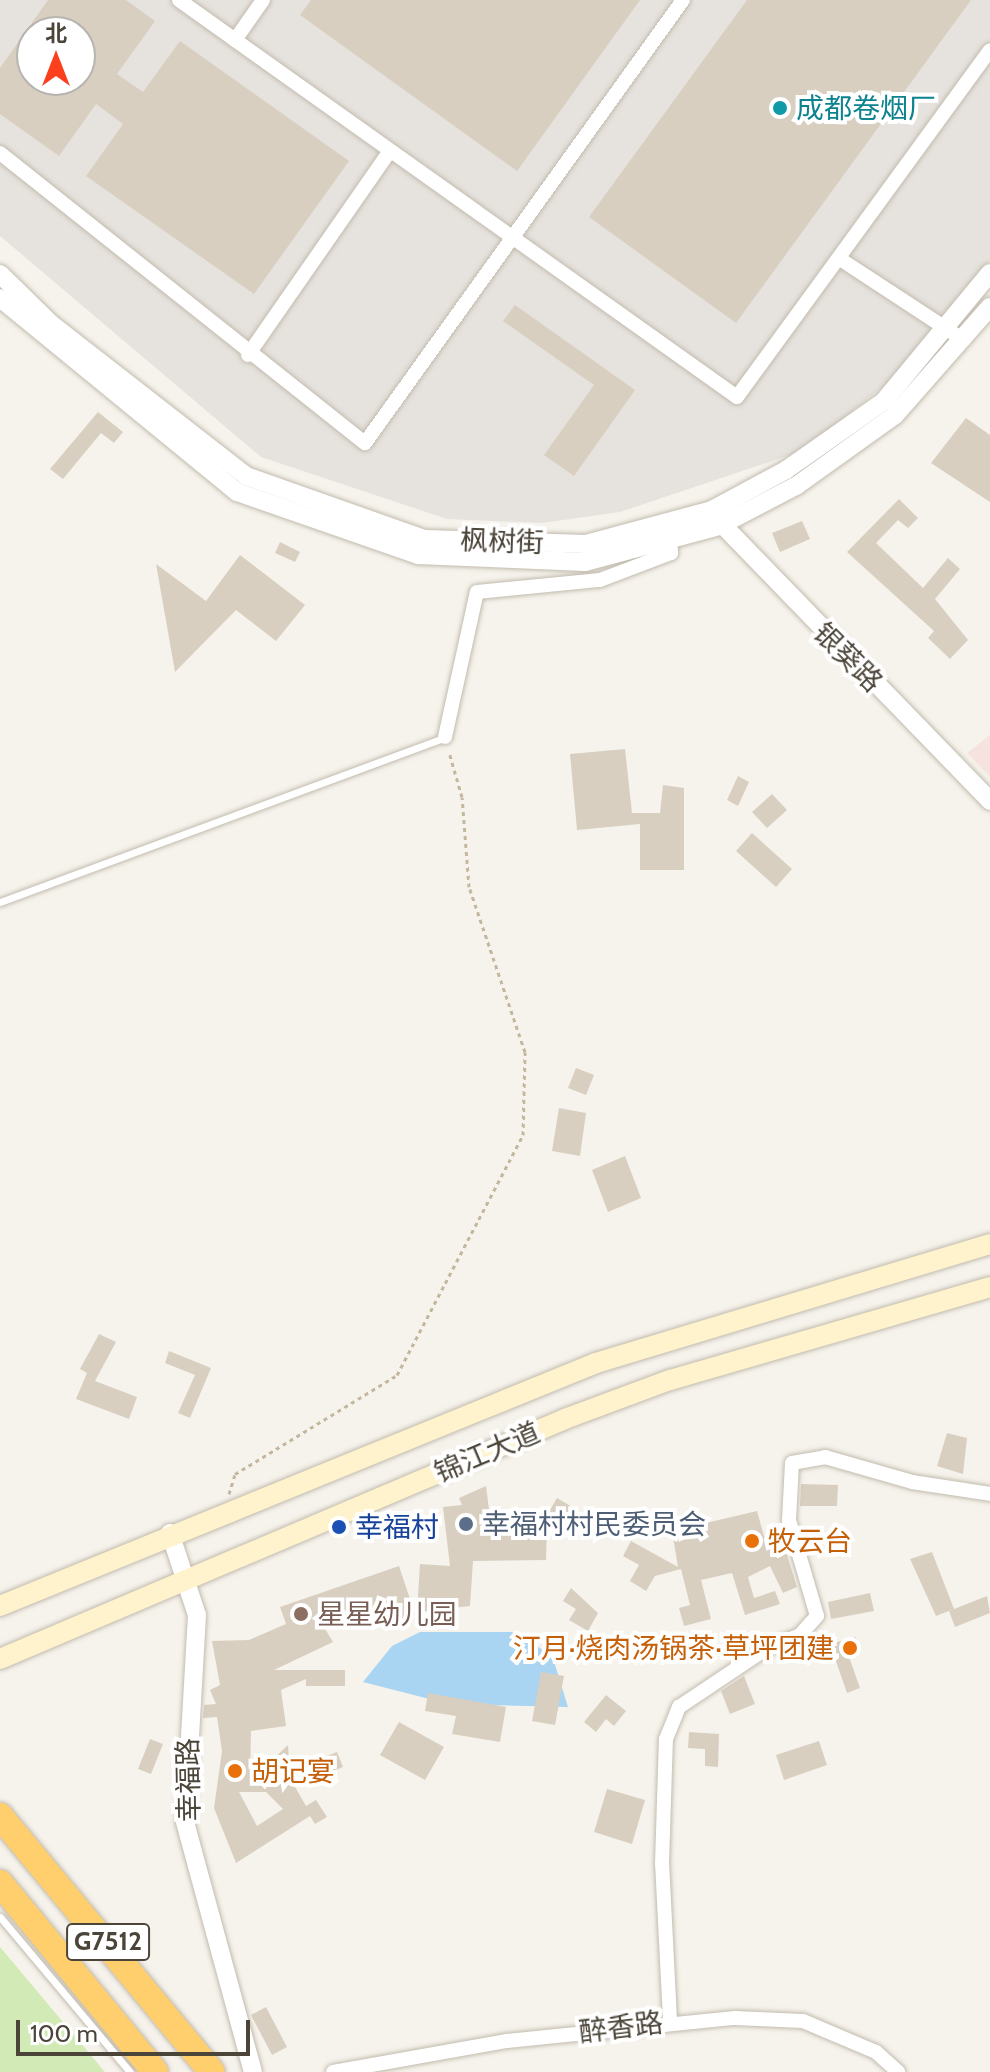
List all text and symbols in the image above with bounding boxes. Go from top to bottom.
north arrow [16,16,96,96]
text: 北 [45,20,67,47]
place label: 成都卷烟厂 [796,91,936,125]
marker: 成都卷烟厂 [771,99,789,117]
street label: 枫树街 [459,523,545,559]
street label: 银葵路 [806,615,890,699]
street label: 锦江大道 [429,1415,545,1489]
place label: 幸福村村民委员会 [482,1507,706,1541]
place label: 幸福村 [355,1510,439,1544]
marker: 幸福村村民委员会 [457,1515,475,1533]
marker: 幸福村 [330,1518,348,1536]
place label: 牧云台 [768,1524,852,1558]
marker: 牧云台 [743,1532,761,1550]
place label: 星星幼儿园 [317,1597,457,1631]
marker: 星星幼儿园 [292,1605,310,1623]
place label: 汀月·烧肉汤锅茶·草坪团建 [513,1631,834,1665]
marker: 汀月·烧肉汤锅茶·草坪团建 [841,1639,859,1657]
street label: 幸福路 [170,1738,206,1822]
place label: 胡记宴 [251,1754,335,1788]
marker: 胡记宴 [226,1762,244,1780]
road number: G7512 [66,1920,150,1964]
scale bar [20,2004,254,2054]
street label: 醉香路 [577,2005,665,2049]
text: 100 m [30,2019,98,2048]

